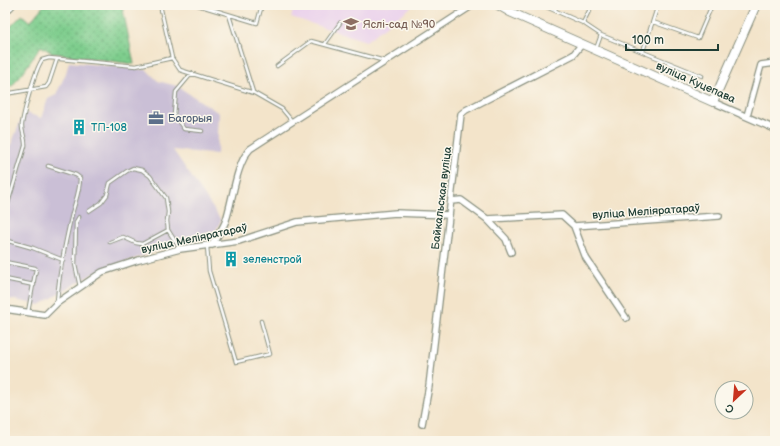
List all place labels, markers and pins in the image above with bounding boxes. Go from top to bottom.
school or university icon: Яслі-сад №90 [342,15,360,33]
place label: Яслі-сад №90 [363,18,436,31]
office icon: Багорыя [147,109,165,127]
place label: Багорыя [168,112,212,125]
building icon: ТП-108 [70,118,88,136]
place label: ТП-108 [91,121,127,134]
building icon: зеленстрой [222,250,240,268]
place label: зеленстрой [243,253,302,266]

